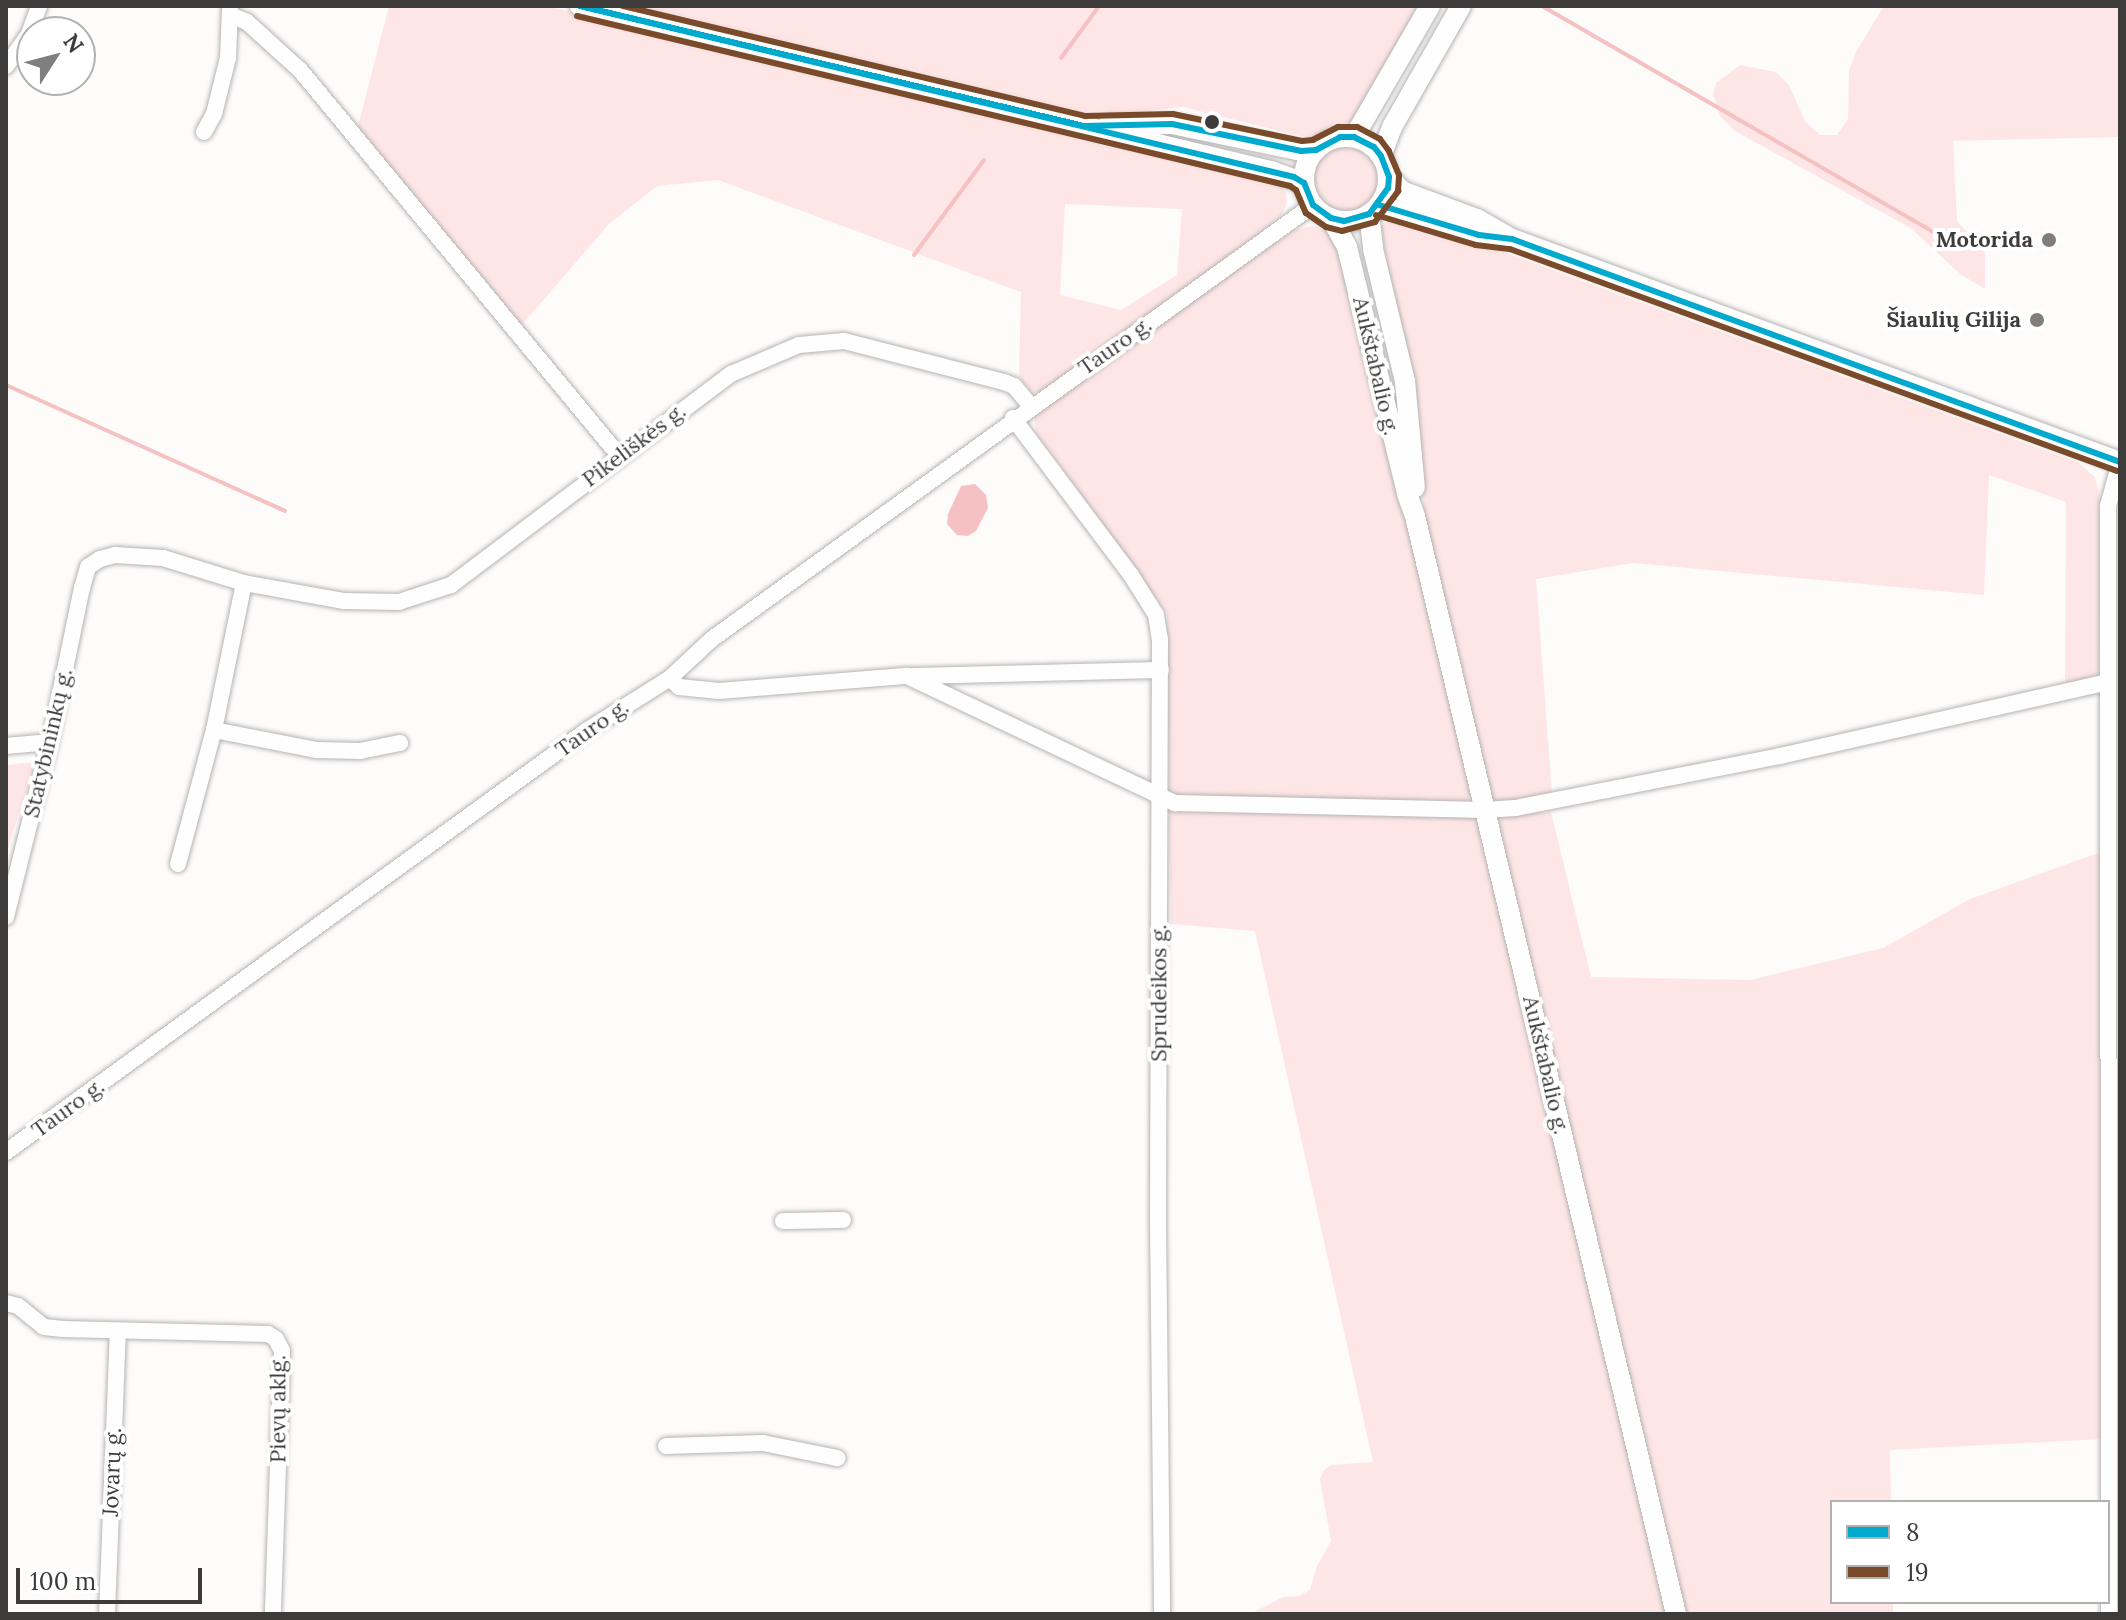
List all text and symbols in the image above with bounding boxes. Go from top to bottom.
north arrow [16,16,96,96]
text: N [57,28,90,58]
unlabelled marker [1204,114,1220,130]
place label: Motorida [1936,227,2033,253]
marker: Motorida [2040,231,2058,249]
street label: Aukštabalio g. [1347,294,1405,438]
place label: Šiaulių Gilija [1886,307,2021,333]
street label: Tauro g. [1073,311,1157,381]
marker: Šiaulių Gilija [2028,311,2046,329]
street label: Pikeliškės g. [577,398,691,492]
street label: Statybininkų g. [18,666,78,820]
street label: Tauro g. [550,693,634,763]
street label: Sprudeikos g. [1146,924,1172,1062]
street label: Aukštabalio g. [1517,993,1575,1137]
street label: Tauro g. [26,1073,110,1143]
street label: Pievų aklg. [265,1355,291,1463]
street label: Jovarų g. [97,1427,127,1517]
legend [1830,1500,2110,1604]
text: 8 [1906,1517,1920,1548]
scale bar [20,1552,206,1602]
text: 19 [1906,1557,1929,1588]
text: 100 m [30,1566,96,1597]

